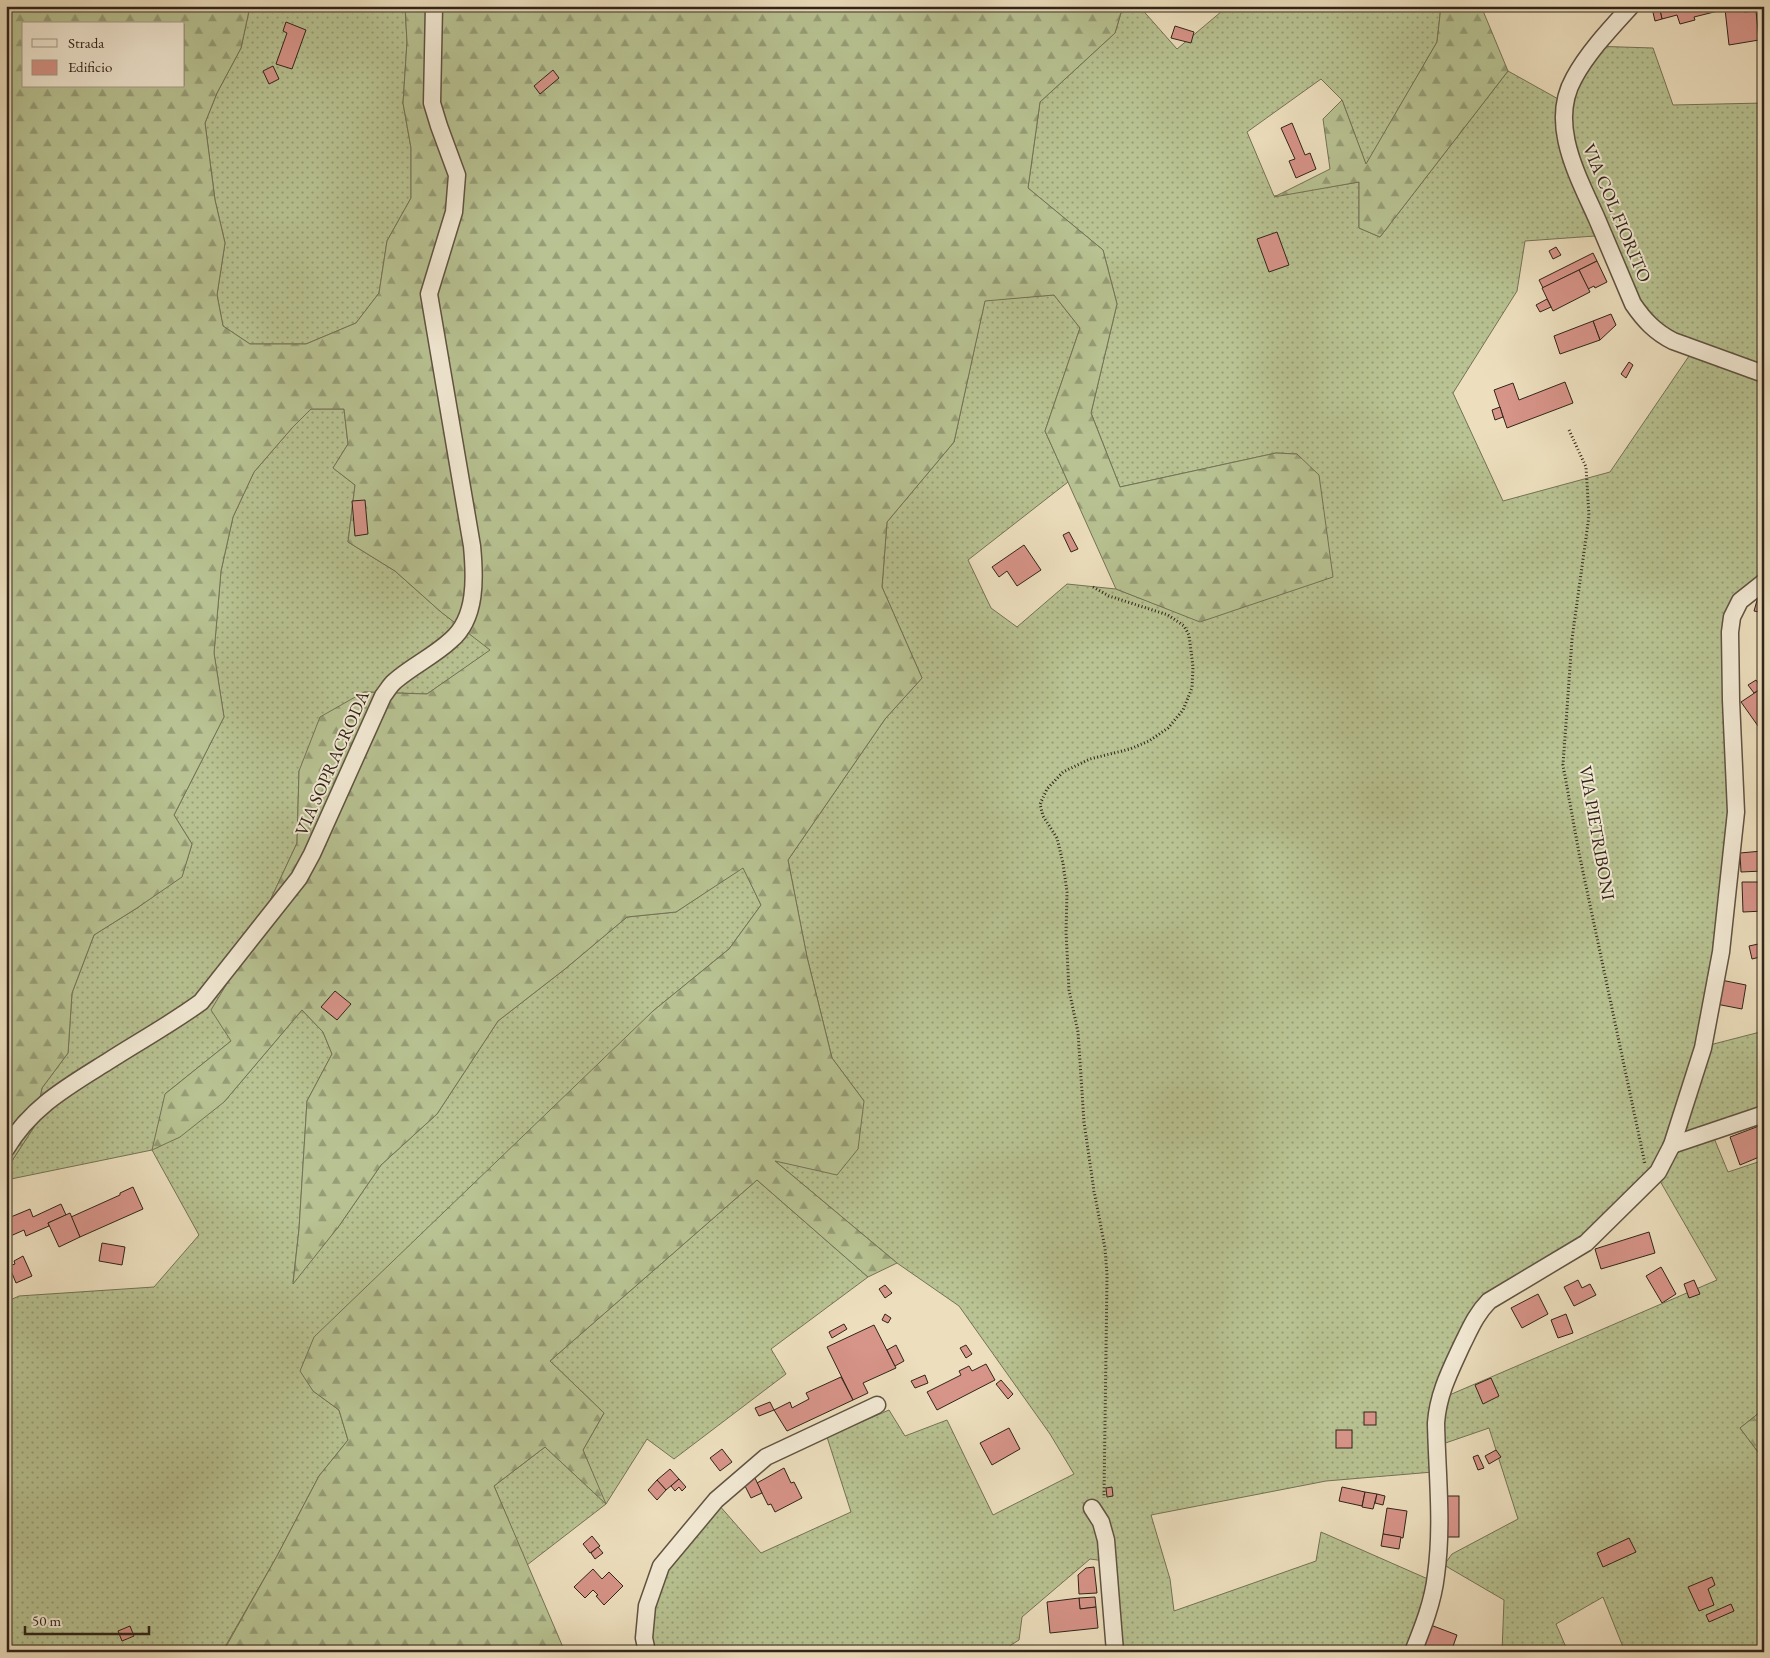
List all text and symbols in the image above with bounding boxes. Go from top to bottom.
legend [22,22,185,88]
text: Strada [68,33,104,52]
text: Edificio [68,57,112,76]
street label: VIA COL FIORITO [1578,140,1657,286]
street label: VIA SOPRACRODA [289,686,374,839]
street label: VIA PIETRIBONI [1574,764,1621,902]
scale bar [25,1603,149,1635]
text: 50 m [32,1611,61,1630]

